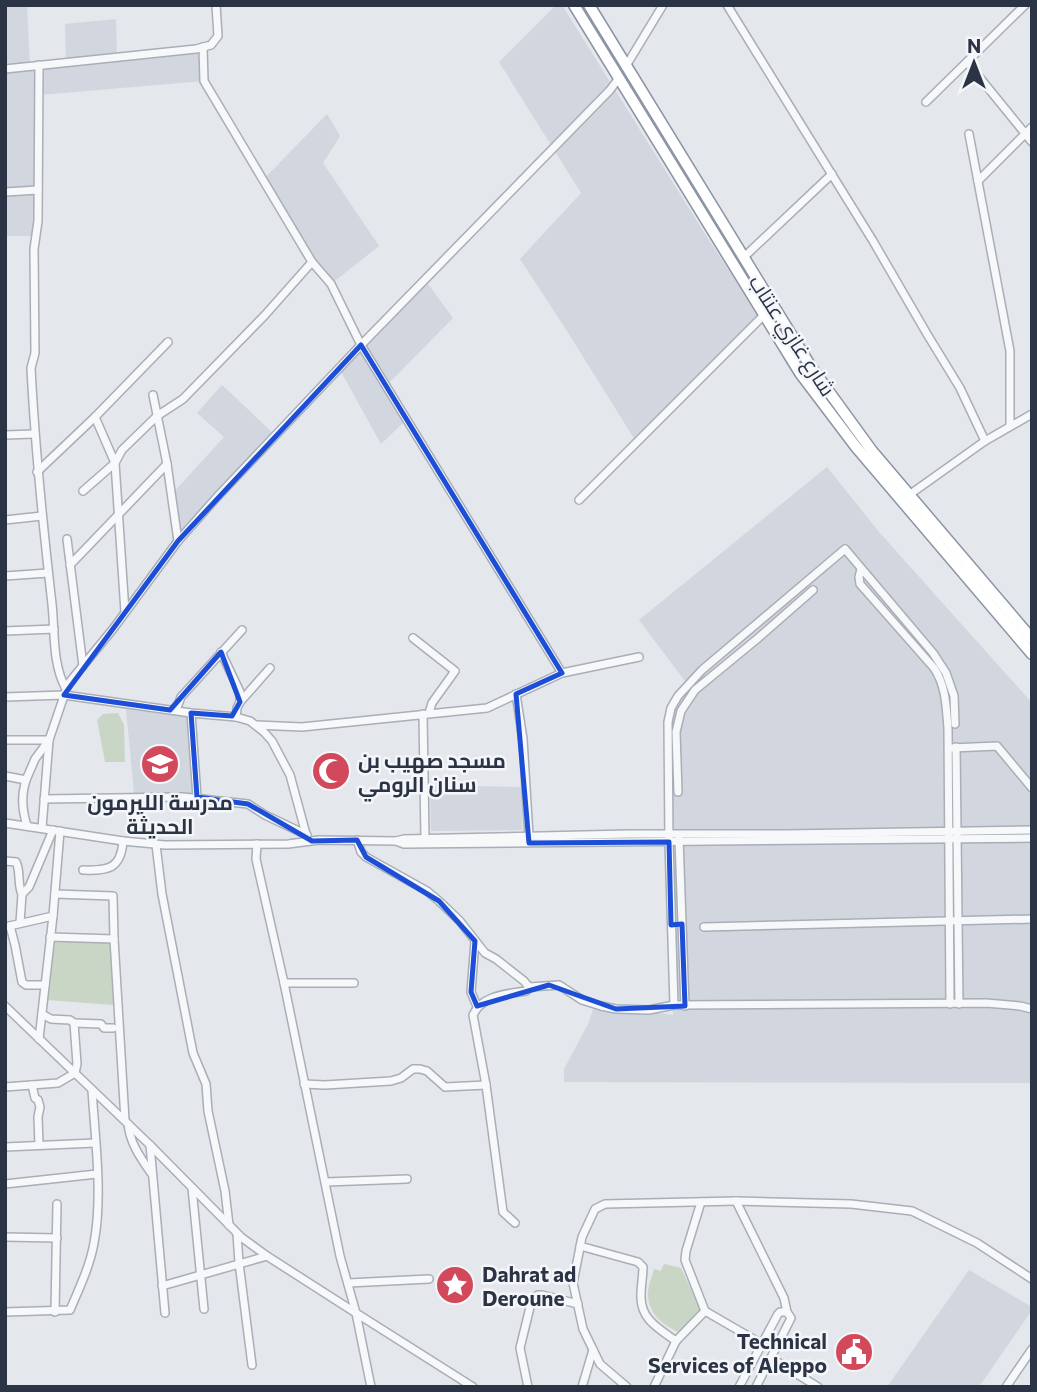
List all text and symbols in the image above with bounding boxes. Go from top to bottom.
north arrow [939,28,1009,98]
text: N [967,34,981,57]
street label: شارع غازي عنتاب [740,270,841,403]
school or university icon: مدرسة الليرمون الحديثة [139,743,181,785]
place label: مسجد صهيب بن سنان الرومي [358,747,506,802]
mosque icon: مسجد صهيب بن سنان الرومي [310,750,352,792]
place label: مدرسة الليرمون الحديثة [87,789,233,839]
place label: Dahrat ad Deroune [482,1261,576,1310]
place icon: Dahrat ad Deroune [434,1264,476,1306]
place label: Technical Services of Aleppo [648,1328,827,1377]
public building icon: Technical Services of Aleppo [833,1331,875,1373]

